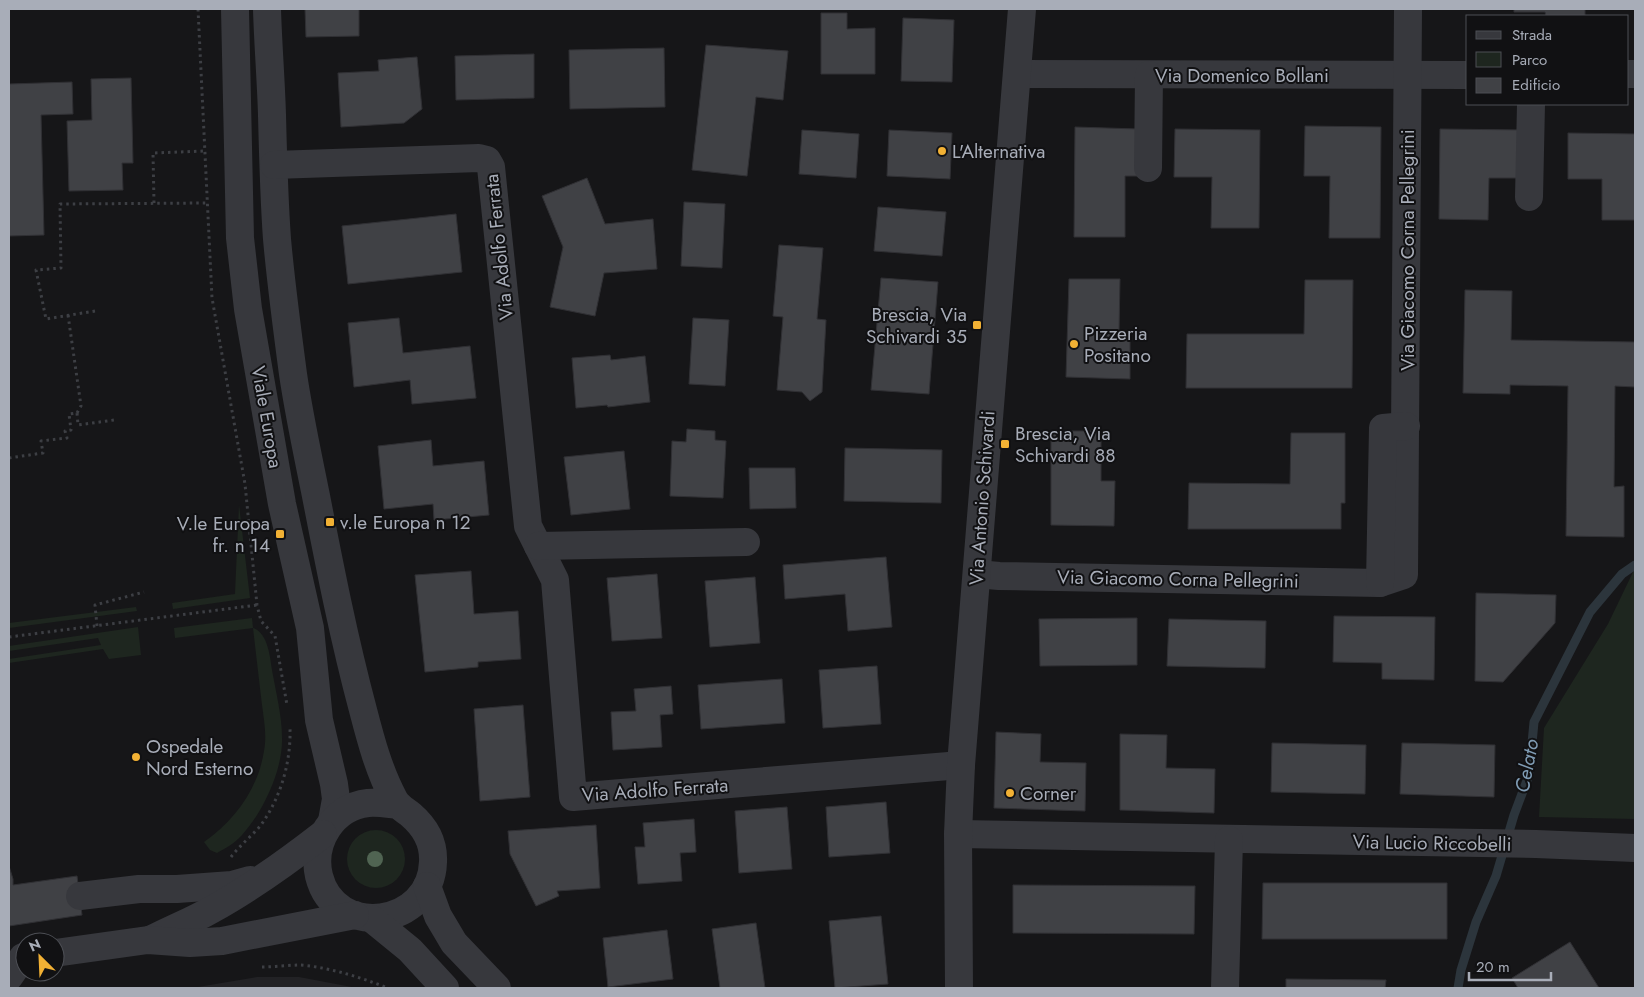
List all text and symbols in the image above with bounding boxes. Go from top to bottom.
legend [1466,15,1629,105]
text: Strada [1512,24,1552,46]
text: Parco [1512,49,1547,71]
street label: Via Domenico Bollani [1155,62,1329,89]
text: Edificio [1512,74,1560,96]
street label: Via Giacomo Corna Pellegrini [1394,129,1421,371]
place label: L'Alternativa [952,138,1045,165]
marker: L'Alternativa [936,145,948,157]
street label: Via Adolfo Ferrata [478,173,520,321]
place label: Brescia, Via Schivardi 35 [866,301,967,350]
marker: Brescia, Via Schivardi 35 [971,319,983,331]
place label: Pizzeria Positano [1084,320,1151,369]
marker: Pizzeria Positano [1068,338,1080,350]
street label: Viale Europa [245,364,289,470]
street label: Via Antonio Schivardi [962,410,1002,586]
place label: Brescia, Via Schivardi 88 [1015,420,1116,469]
marker: Brescia, Via Schivardi 88 [999,438,1011,450]
place label: v.le Europa n 12 [340,509,471,536]
place label: V.le Europa fr. n 14 [177,510,270,559]
marker: v.le Europa n 12 [324,516,336,528]
marker: V.le Europa fr. n 14 [274,528,286,540]
street label: Via Giacomo Corna Pellegrini [1057,563,1299,595]
place label: Ospedale Nord Esterno [146,733,253,782]
water label: Celato [1508,736,1546,795]
marker: Ospedale Nord Esterno [130,751,142,763]
street label: Via Adolfo Ferrata [581,771,729,809]
place label: Corner [1020,780,1077,807]
marker: Corner [1004,787,1016,799]
street label: Via Lucio Riccobelli [1352,828,1512,858]
north arrow [15,932,65,982]
text: N [26,934,44,957]
scale bar [1469,950,1552,982]
text: 20 m [1476,956,1510,978]

